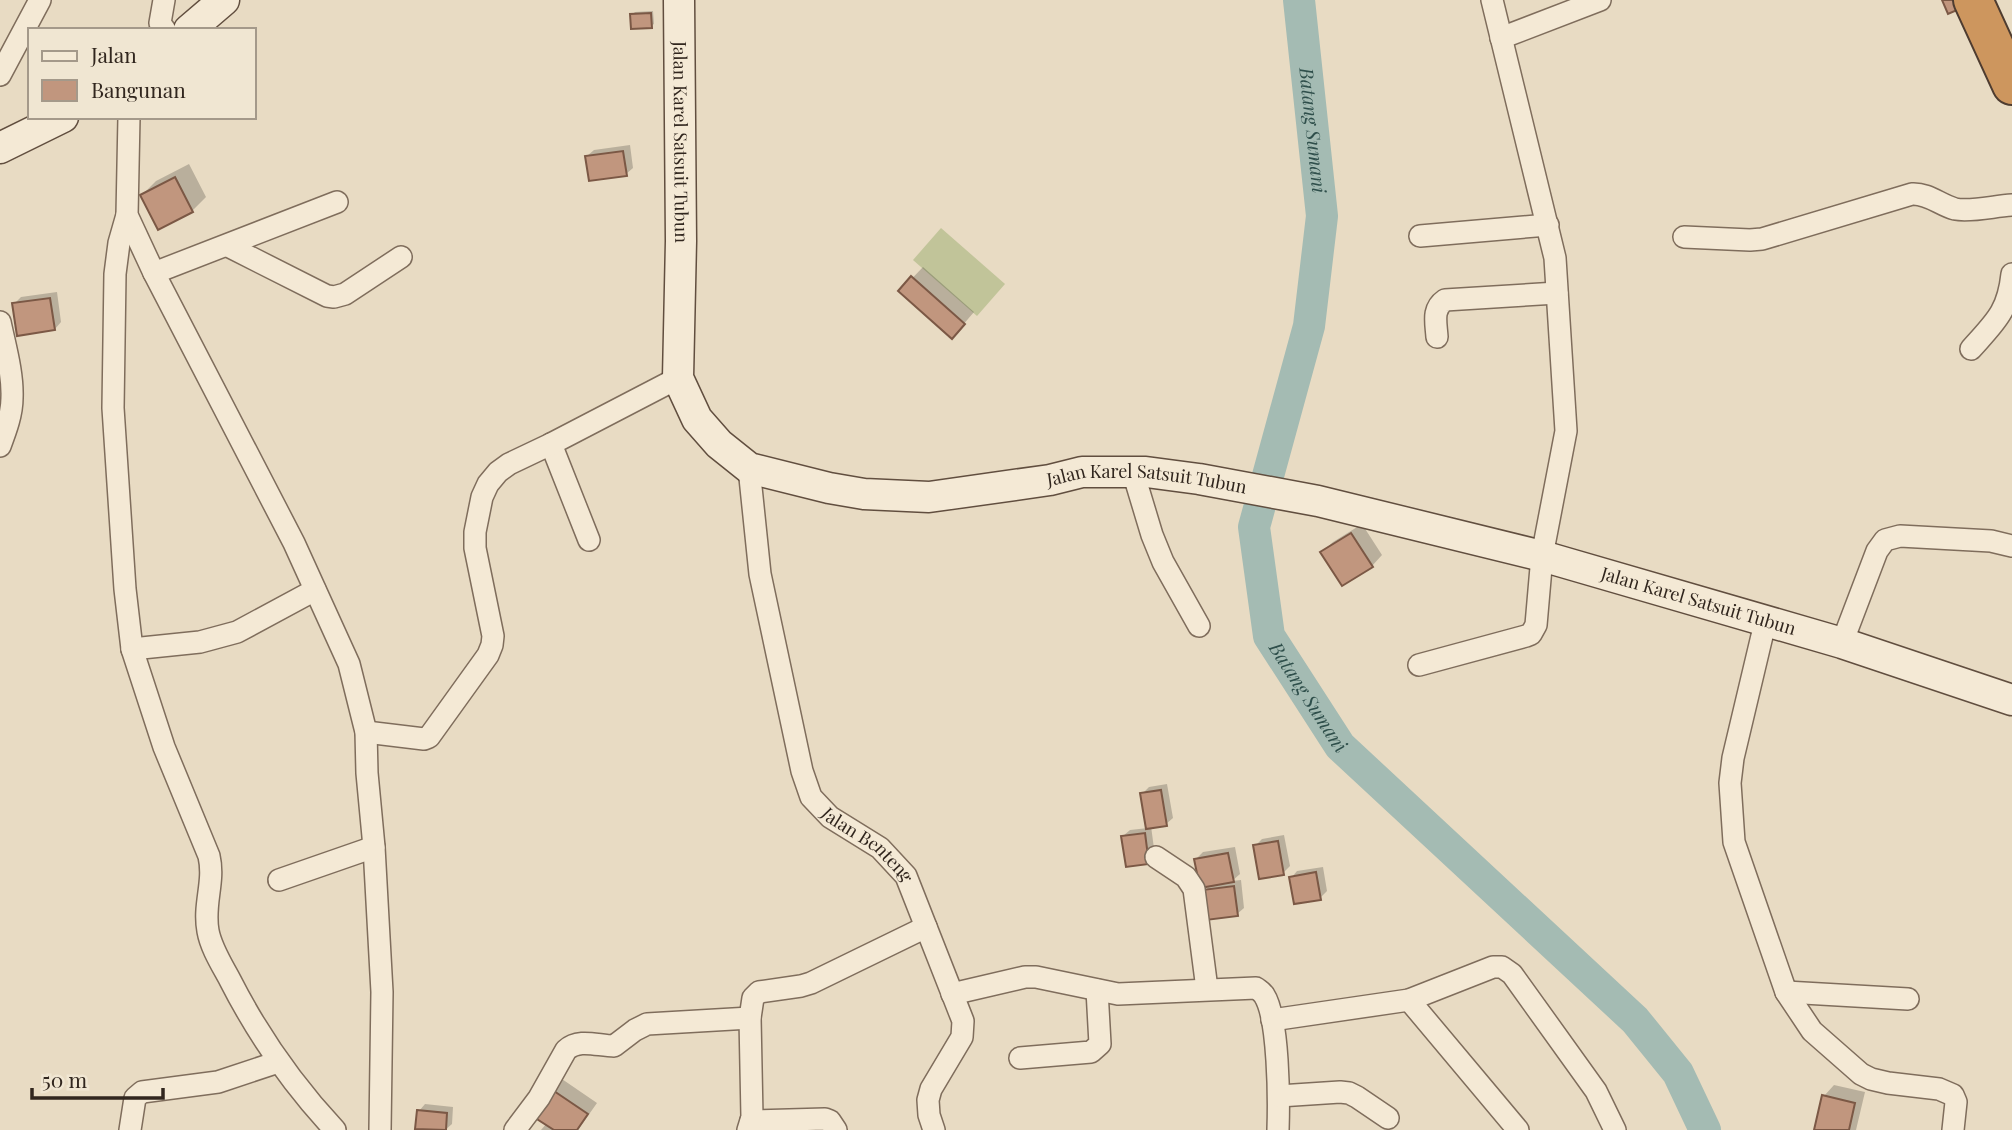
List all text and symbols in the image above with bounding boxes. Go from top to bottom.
legend [28,28,256,119]
text: Jalan [90,40,137,68]
street label: Jalan Karel Satsuit Tubun [668,40,694,243]
water label: Batang Sumani [1294,65,1334,195]
text: Bangunan [91,75,186,103]
street label: Jalan Karel Satsuit Tubun [1044,459,1249,499]
street label: Jalan Karel Satsuit Tubun [1597,560,1799,640]
water label: Batang Sumani [1264,636,1354,759]
street label: Jalan Benteng [816,801,920,885]
scale bar [32,1056,163,1100]
text: 50 m [42,1065,88,1093]

